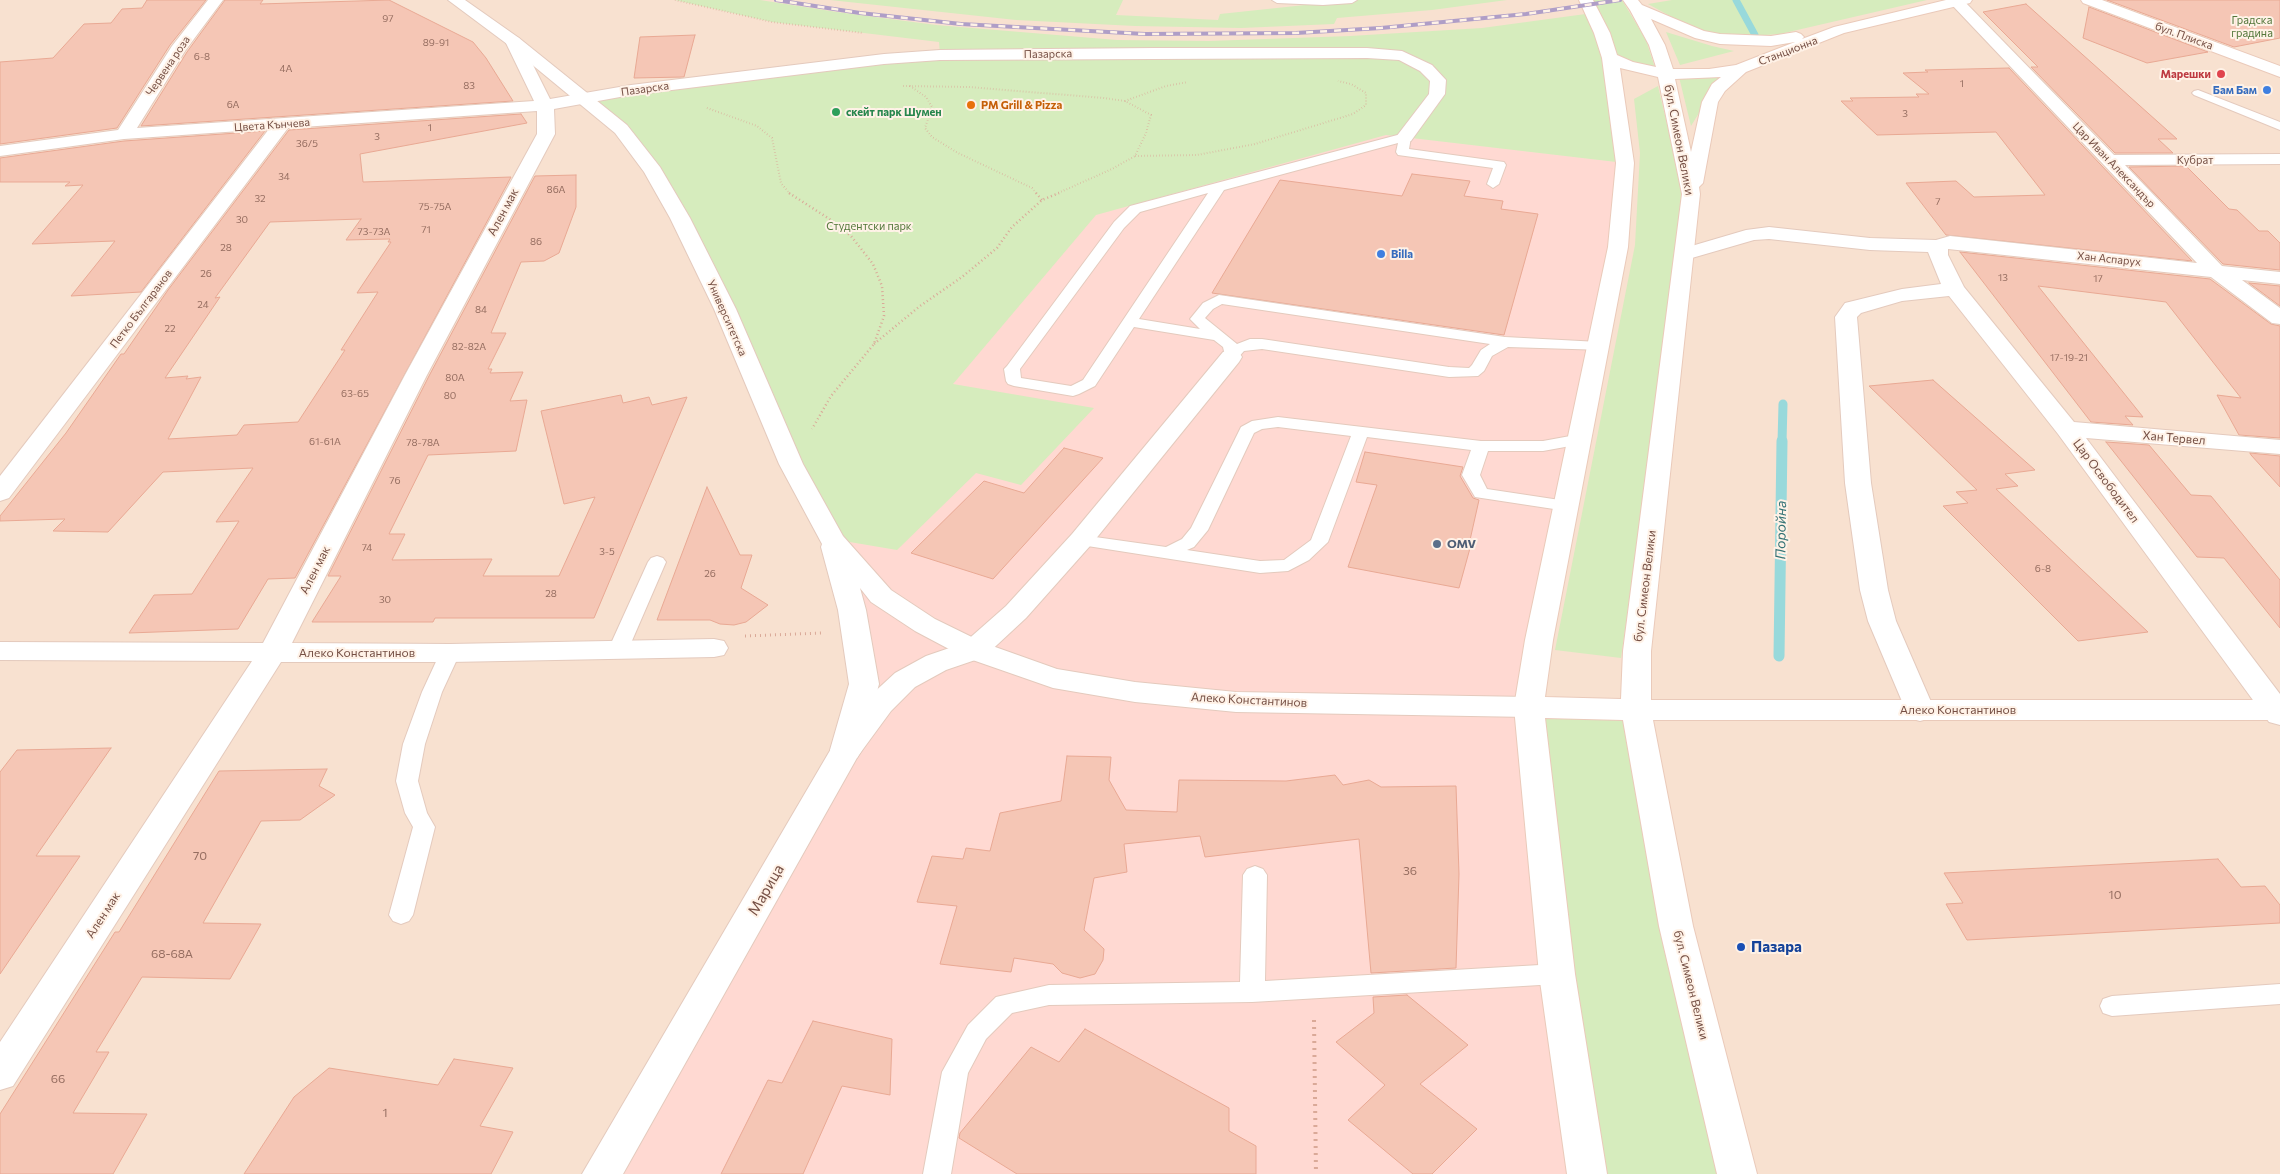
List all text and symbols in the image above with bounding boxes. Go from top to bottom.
house number: 97 [382,13,394,25]
park label: Градска градина [2231,13,2273,39]
street label: бул. Плиска [2153,19,2215,53]
street label: Червена роза [143,34,193,98]
street label: Станционна [1757,34,1819,68]
house number: 89-91 [423,37,449,49]
street label: Пазарска [1024,47,1072,61]
house number: 6-8 [194,51,210,63]
house number: 4A [280,63,292,75]
place label: Марешки [2161,67,2211,81]
marker: Марешки [2215,68,2227,80]
house number: 1 [1960,78,1964,90]
street label: Пазарска [620,79,670,99]
house number: 83 [463,80,475,92]
street label: бул. Симеон Велики [1661,83,1697,197]
place label: Бам Бам [2213,83,2257,97]
marker: Бам Бам [2261,84,2273,96]
place label: PM Grill & Pizza [981,98,1062,112]
house number: 6A [227,99,239,111]
marker: PM Grill & Pizza [965,99,977,111]
place label: скейт парк Шумен [846,105,942,119]
marker: скейт парк Шумен [830,106,842,118]
house number: 3 [1902,108,1908,120]
street label: Цвета Кънчева [234,116,310,134]
street label: Цар Иван Александър [2070,120,2158,210]
house number: 1 [428,122,432,134]
house number: 3 [374,131,380,143]
house number: 36/5 [296,138,318,150]
street label: Кубрат [2177,153,2213,167]
house number: 34 [278,171,290,183]
house number: 86A [547,184,565,196]
street label: Ален мак [484,186,522,238]
house number: 32 [254,193,266,205]
house number: 7 [1935,196,1941,208]
house number: 75-75A [419,201,451,213]
house number: 30 [236,214,248,226]
park label: Студентски парк [826,219,912,233]
house number: 71 [421,224,431,236]
house number: 73-73A [358,226,390,238]
house number: 86 [530,236,542,248]
house number: 28 [220,242,232,254]
place label: Billa [1391,247,1413,261]
marker: Billa [1375,248,1387,260]
street label: Хан Аспарух [2076,249,2142,269]
street label: Петко Българанов [107,267,175,351]
house number: 26 [200,268,212,280]
house number: 13 [1998,272,2008,284]
house number: 17 [2093,273,2103,285]
street label: Университетска [704,278,750,358]
house number: 24 [197,299,209,311]
house number: 84 [475,304,487,316]
house number: 22 [164,323,176,335]
house number: 82-82A [452,341,486,353]
house number: 17-19-21 [2050,352,2088,364]
house number: 80A [445,372,465,384]
house number: 63-65 [341,388,369,400]
house number: 80 [444,390,456,402]
street label: Хан Тервел [2142,428,2206,448]
house number: 61-61A [309,436,341,448]
street label: Цар Освободител [2070,436,2142,526]
house number: 78-78A [406,437,440,449]
house number: 76 [389,475,401,487]
water label: Поройна [1772,501,1790,559]
street label: бул. Симеон Велики [1631,529,1659,643]
place label: OMV [1447,537,1476,551]
marker: OMV [1431,538,1443,550]
house number: 74 [362,542,372,554]
street label: Ален мак [297,544,333,596]
house number: 3-5 [599,546,615,558]
house number: 6-8 [2035,563,2051,575]
house number: 26 [704,568,716,580]
house number: 28 [545,588,557,600]
house number: 30 [379,594,391,606]
street label: Алеко Константинов [299,646,415,660]
street label: Алеко Константинов [1191,690,1307,710]
street label: Алеко Константинов [1900,703,2016,717]
house number: 70 [193,849,207,863]
street label: Марица [744,861,788,919]
house number: 36 [1403,864,1417,878]
house number: 10 [2109,888,2121,902]
street label: Ален мак [83,889,123,941]
street label: бул. Симеон Велики [1670,929,1712,1041]
place label: Пазара [1751,938,1802,956]
marker: Пазара [1735,941,1747,953]
house number: 68-68A [151,947,193,961]
house number: 66 [51,1072,65,1086]
house number: 1 [382,1106,388,1120]

